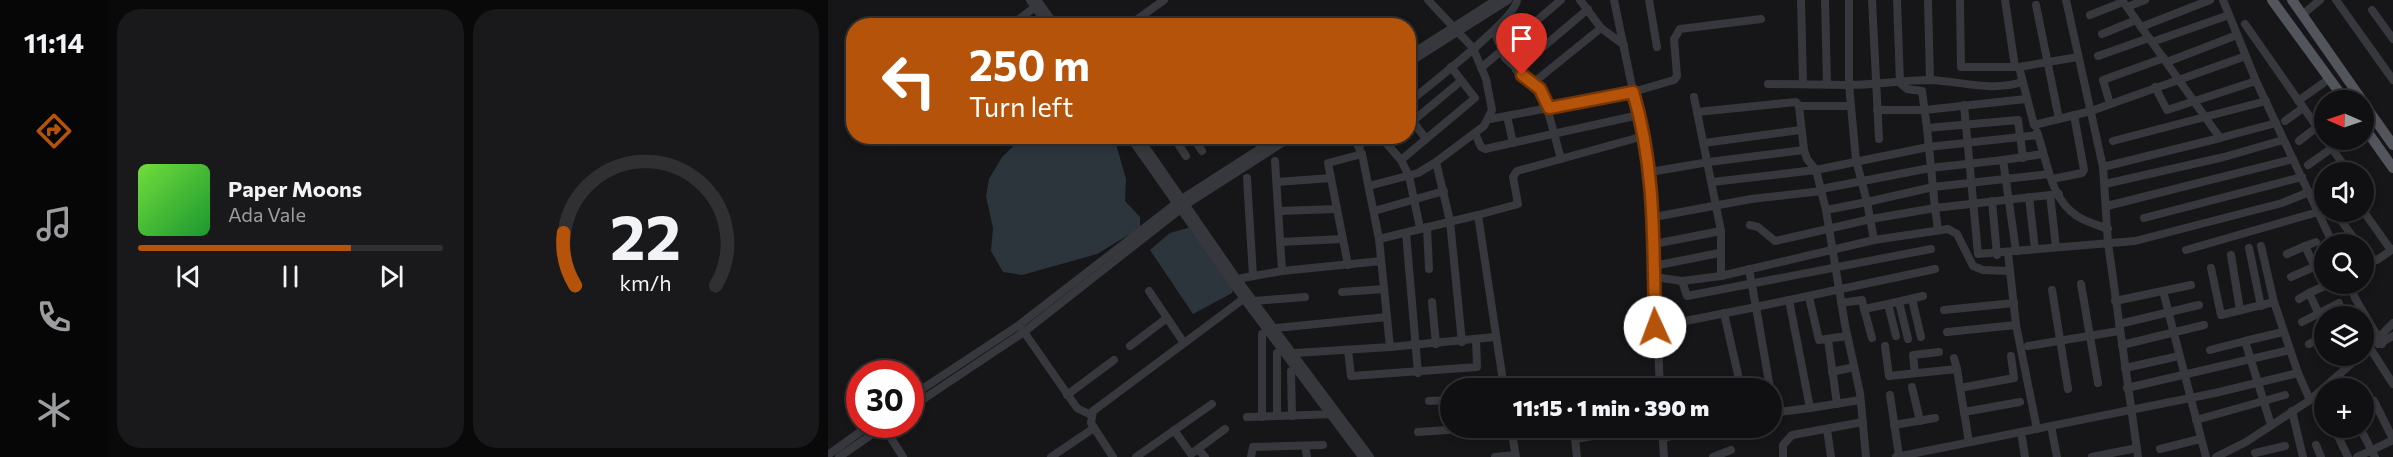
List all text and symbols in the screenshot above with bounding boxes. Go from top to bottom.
pin [1496,13,1547,75]
icon: arrive [1505,22,1538,55]
text: 11:14 [24,26,84,59]
text: 250 m [969,38,1090,90]
icon: left [870,42,948,120]
text: Turn left [969,90,1073,123]
north arrow [2314,90,2374,150]
map controls [2314,90,2374,438]
icon: directions [33,110,75,152]
button: sound [2314,162,2374,222]
text: Paper Moons [228,175,362,202]
text: 22 [610,197,681,273]
text: Ada Vale [228,202,306,226]
icon: music [33,203,75,245]
button: search [2314,234,2374,294]
icon: previous [172,260,205,293]
icon: pause [274,260,307,293]
icon: next [375,260,408,293]
text: km/h [620,269,672,295]
position arrow [1623,295,1687,359]
icon: phone [33,296,75,338]
button: layers [2314,306,2374,366]
speed limit sign: 30 [846,360,924,438]
button: + [2314,378,2374,438]
icon: climate [33,389,75,431]
text: 11:15 · 1 min · 390 m [1513,394,1709,421]

